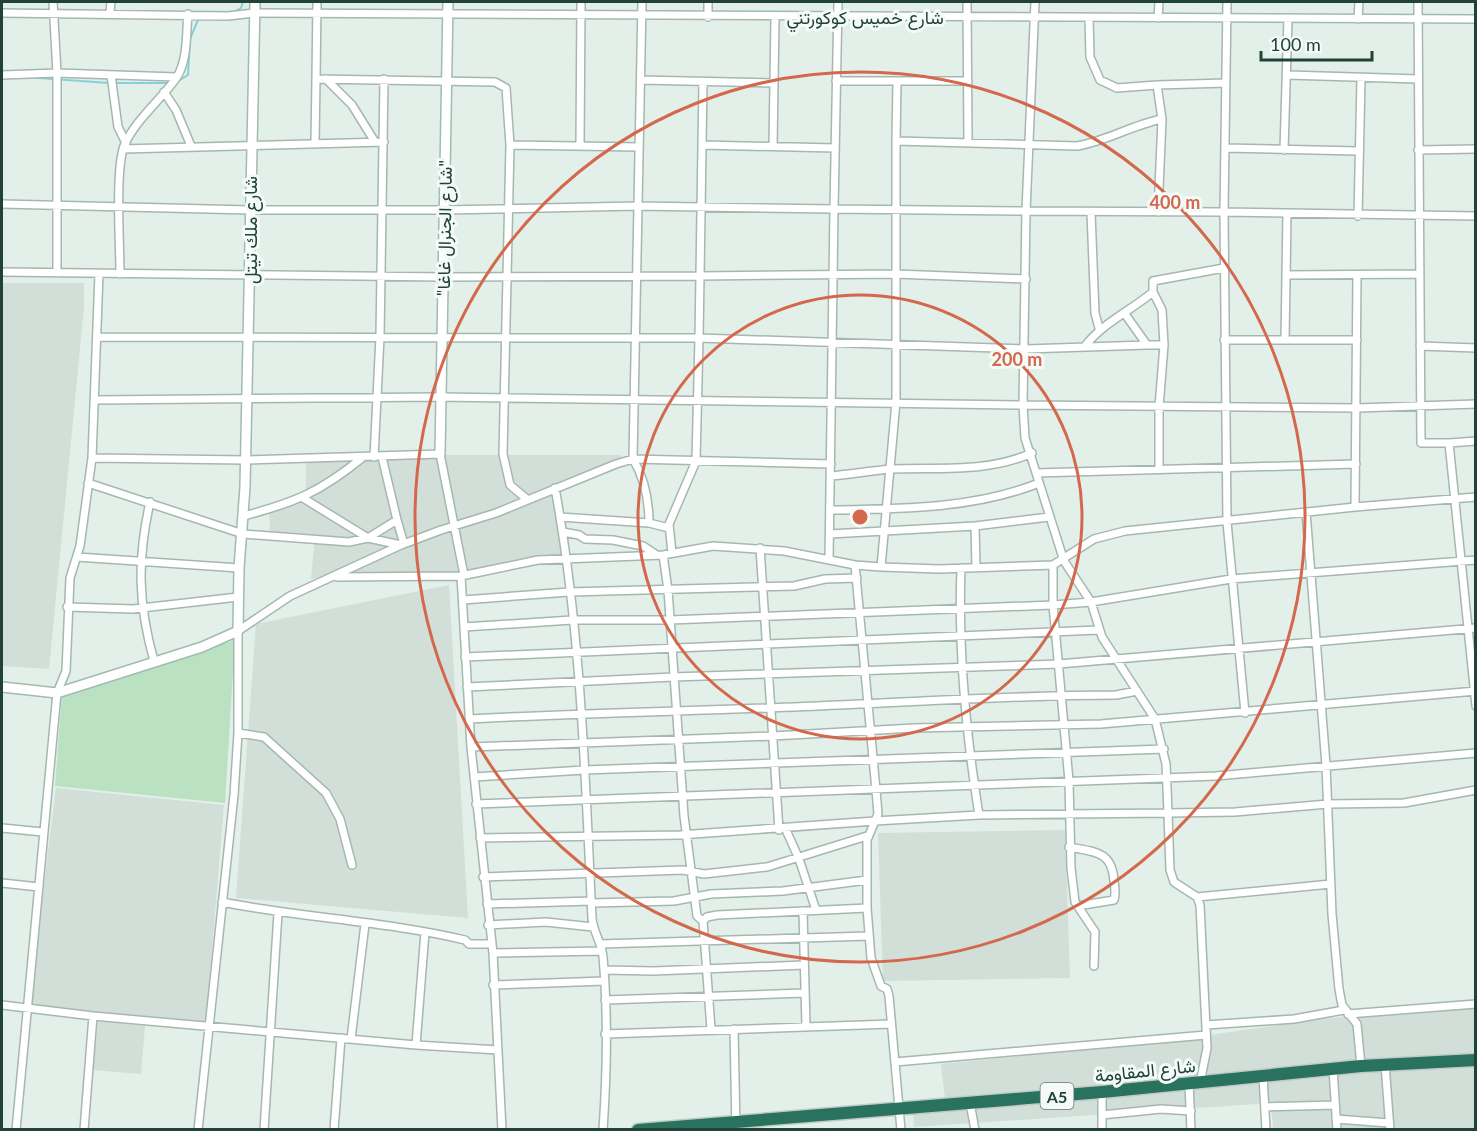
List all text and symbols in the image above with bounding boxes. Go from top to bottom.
street label: شارع خميس كوكورتني [786,6,944,33]
scale bar [1261,24,1372,62]
text: 100 m [1270,33,1321,55]
street label: "شارع الجنرال غاغا" [432,160,458,296]
street label: شارع ملك تيتل [239,176,263,284]
text: 400 m [1150,191,1200,213]
text: 200 m [992,348,1042,370]
centre of rings [850,507,870,527]
street label: شارع المقاومة [1094,1054,1197,1088]
road number: A5 [1040,1083,1074,1109]

